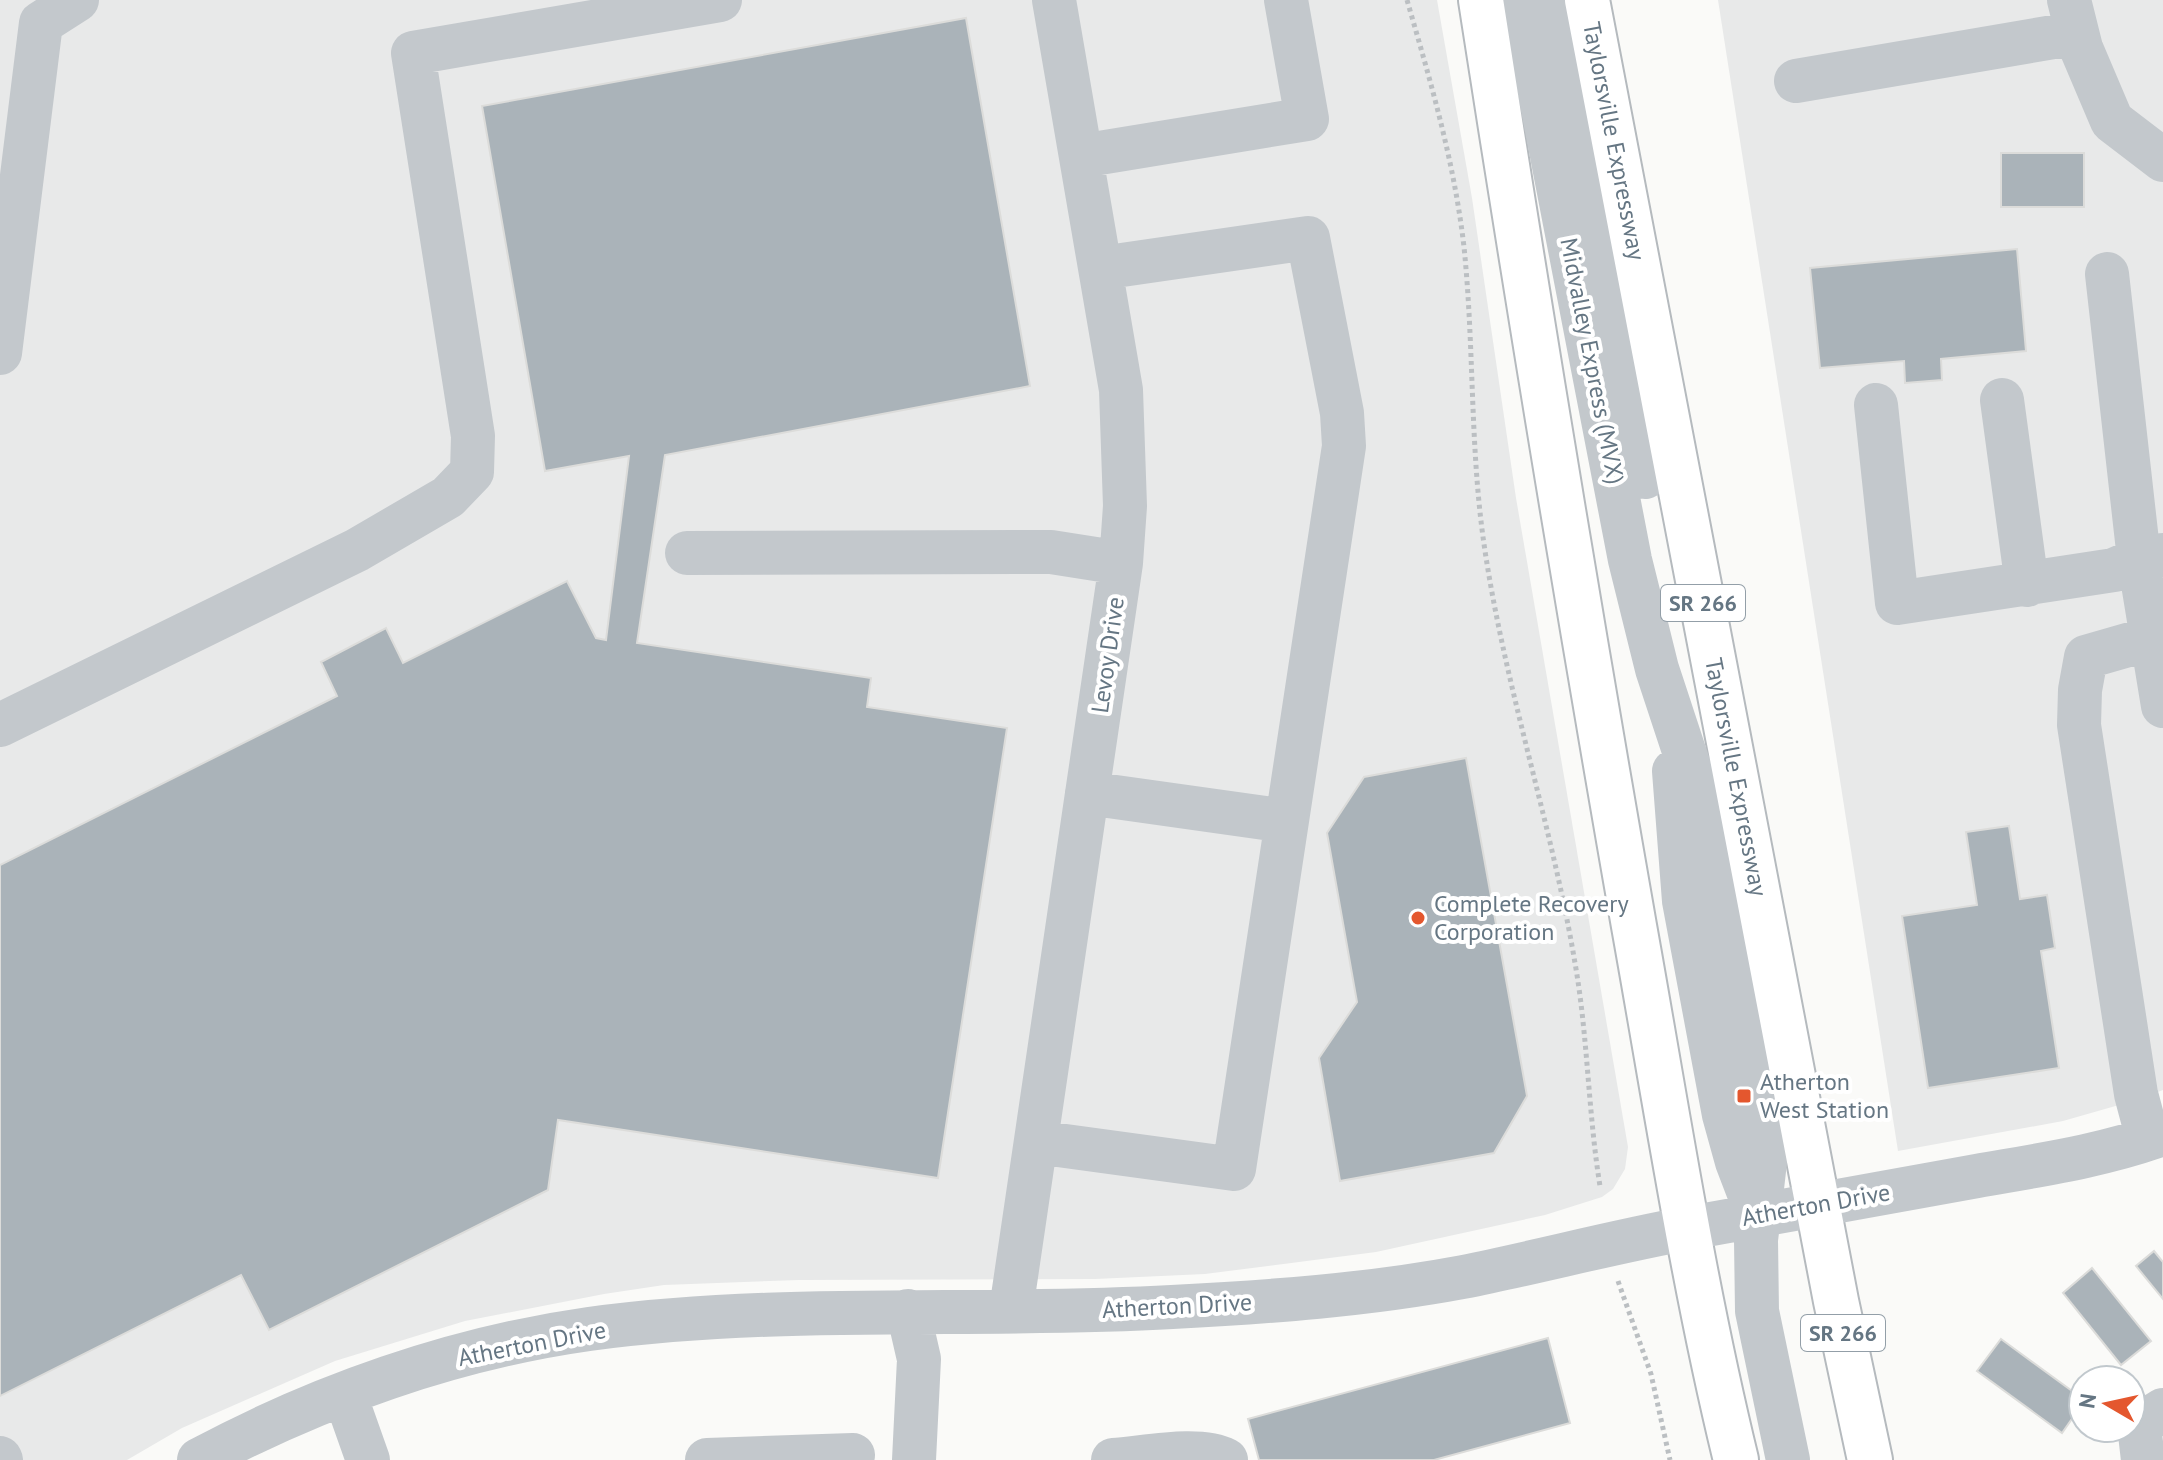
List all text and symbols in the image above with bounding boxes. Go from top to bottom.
street label: Taylorsville Expressway [1576,19,1653,263]
street label: Midvalley Express (MVX) [1553,235,1632,487]
road number: SR 266 [1661,585,1745,621]
street label: Levoy Drive [1084,595,1131,715]
street label: Taylorsville Expressway [1698,655,1775,899]
place label: Complete Recovery Corporation [1434,888,1629,947]
marker: Complete Recovery Corporation [1409,909,1427,927]
place label: Atherton West Station [1760,1066,1889,1125]
marker: Atherton West Station [1735,1087,1753,1105]
street label: Atherton Drive [1739,1176,1893,1233]
street label: Atherton Drive [1101,1286,1253,1325]
street label: Atherton Drive [455,1314,609,1373]
road number: SR 266 [1801,1315,1885,1351]
north arrow [2067,1364,2147,1444]
text: N [2072,1392,2102,1410]

